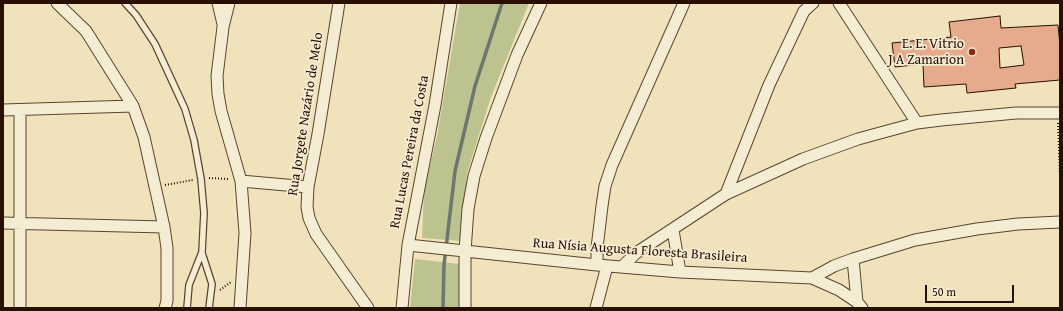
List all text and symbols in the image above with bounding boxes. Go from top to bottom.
street label: Rua Jorgete Nazário de Melo [285,31,327,197]
place label: E. E. Vitrio J A Zamarion [888,36,964,68]
marker: E. E. Vitrio J A Zamarion [967,47,977,57]
street label: Rua Lucas Pereira da Costa [387,74,433,230]
street label: Rua Nísia Augusta Floresta Brasileira [532,235,748,267]
scale bar [927,277,1016,303]
text: 50 m [932,283,956,300]

